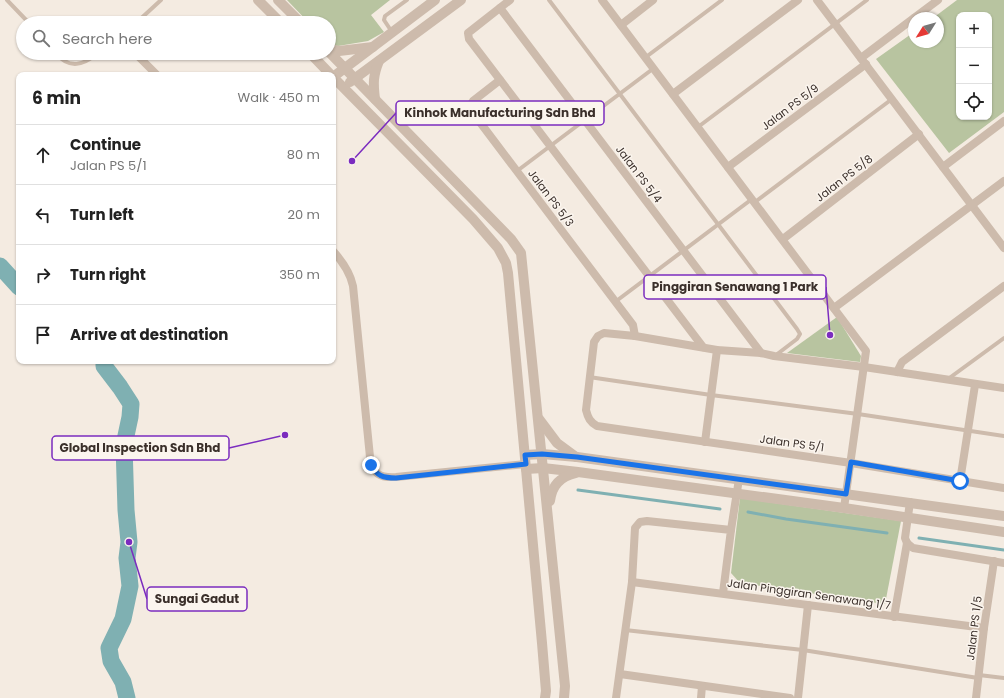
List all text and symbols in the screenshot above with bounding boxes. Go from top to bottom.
north arrow [908,12,944,48]
map controls [956,12,992,120]
button: + [956,12,992,48]
search box [16,16,336,60]
icon: search [30,27,52,49]
text: Search here [62,28,152,49]
button: − [956,48,992,84]
street label: Jalan PS 5/9 [758,80,822,134]
button: locate [956,84,992,120]
text: 6 min [32,86,81,110]
text: Walk · 450 m [238,88,320,107]
callout: Kinhok Manufacturing Sdn Bhd [396,101,604,125]
text: Kinhok Manufacturing Sdn Bhd [404,104,596,121]
text: Continue [70,134,141,155]
street label: Jalan PS 5/4 [612,142,666,206]
icon: ahead [32,144,54,166]
text: 80 m [287,145,320,164]
street label: Jalan PS 5/8 [812,151,876,205]
text: Jalan PS 5/1 [70,156,147,175]
street label: Jalan PS 5/3 [524,166,578,230]
icon: left [32,204,54,226]
text: Turn left [70,204,134,225]
text: 20 m [287,205,320,224]
icon: right [32,264,54,286]
text: Turn right [70,264,146,285]
text: 350 m [279,265,320,284]
callout: Pinggiran Senawang 1 Park [644,275,826,299]
text: Pinggiran Senawang 1 Park [652,278,819,295]
icon: arrive [32,324,54,346]
text: Arrive at destination [70,324,228,345]
street label: Jalan PS 5/1 [759,431,825,455]
callout: Global Inspection Sdn Bhd [52,436,229,460]
text: Global Inspection Sdn Bhd [60,439,220,456]
route end [362,456,380,474]
route start [951,472,969,490]
street label: Jalan Pinggiran Senawang 1/7 [726,575,892,613]
callout: Sungai Gadut [147,587,247,611]
text: Sungai Gadut [155,590,239,607]
street label: Jalan PS 1/5 [962,595,986,661]

